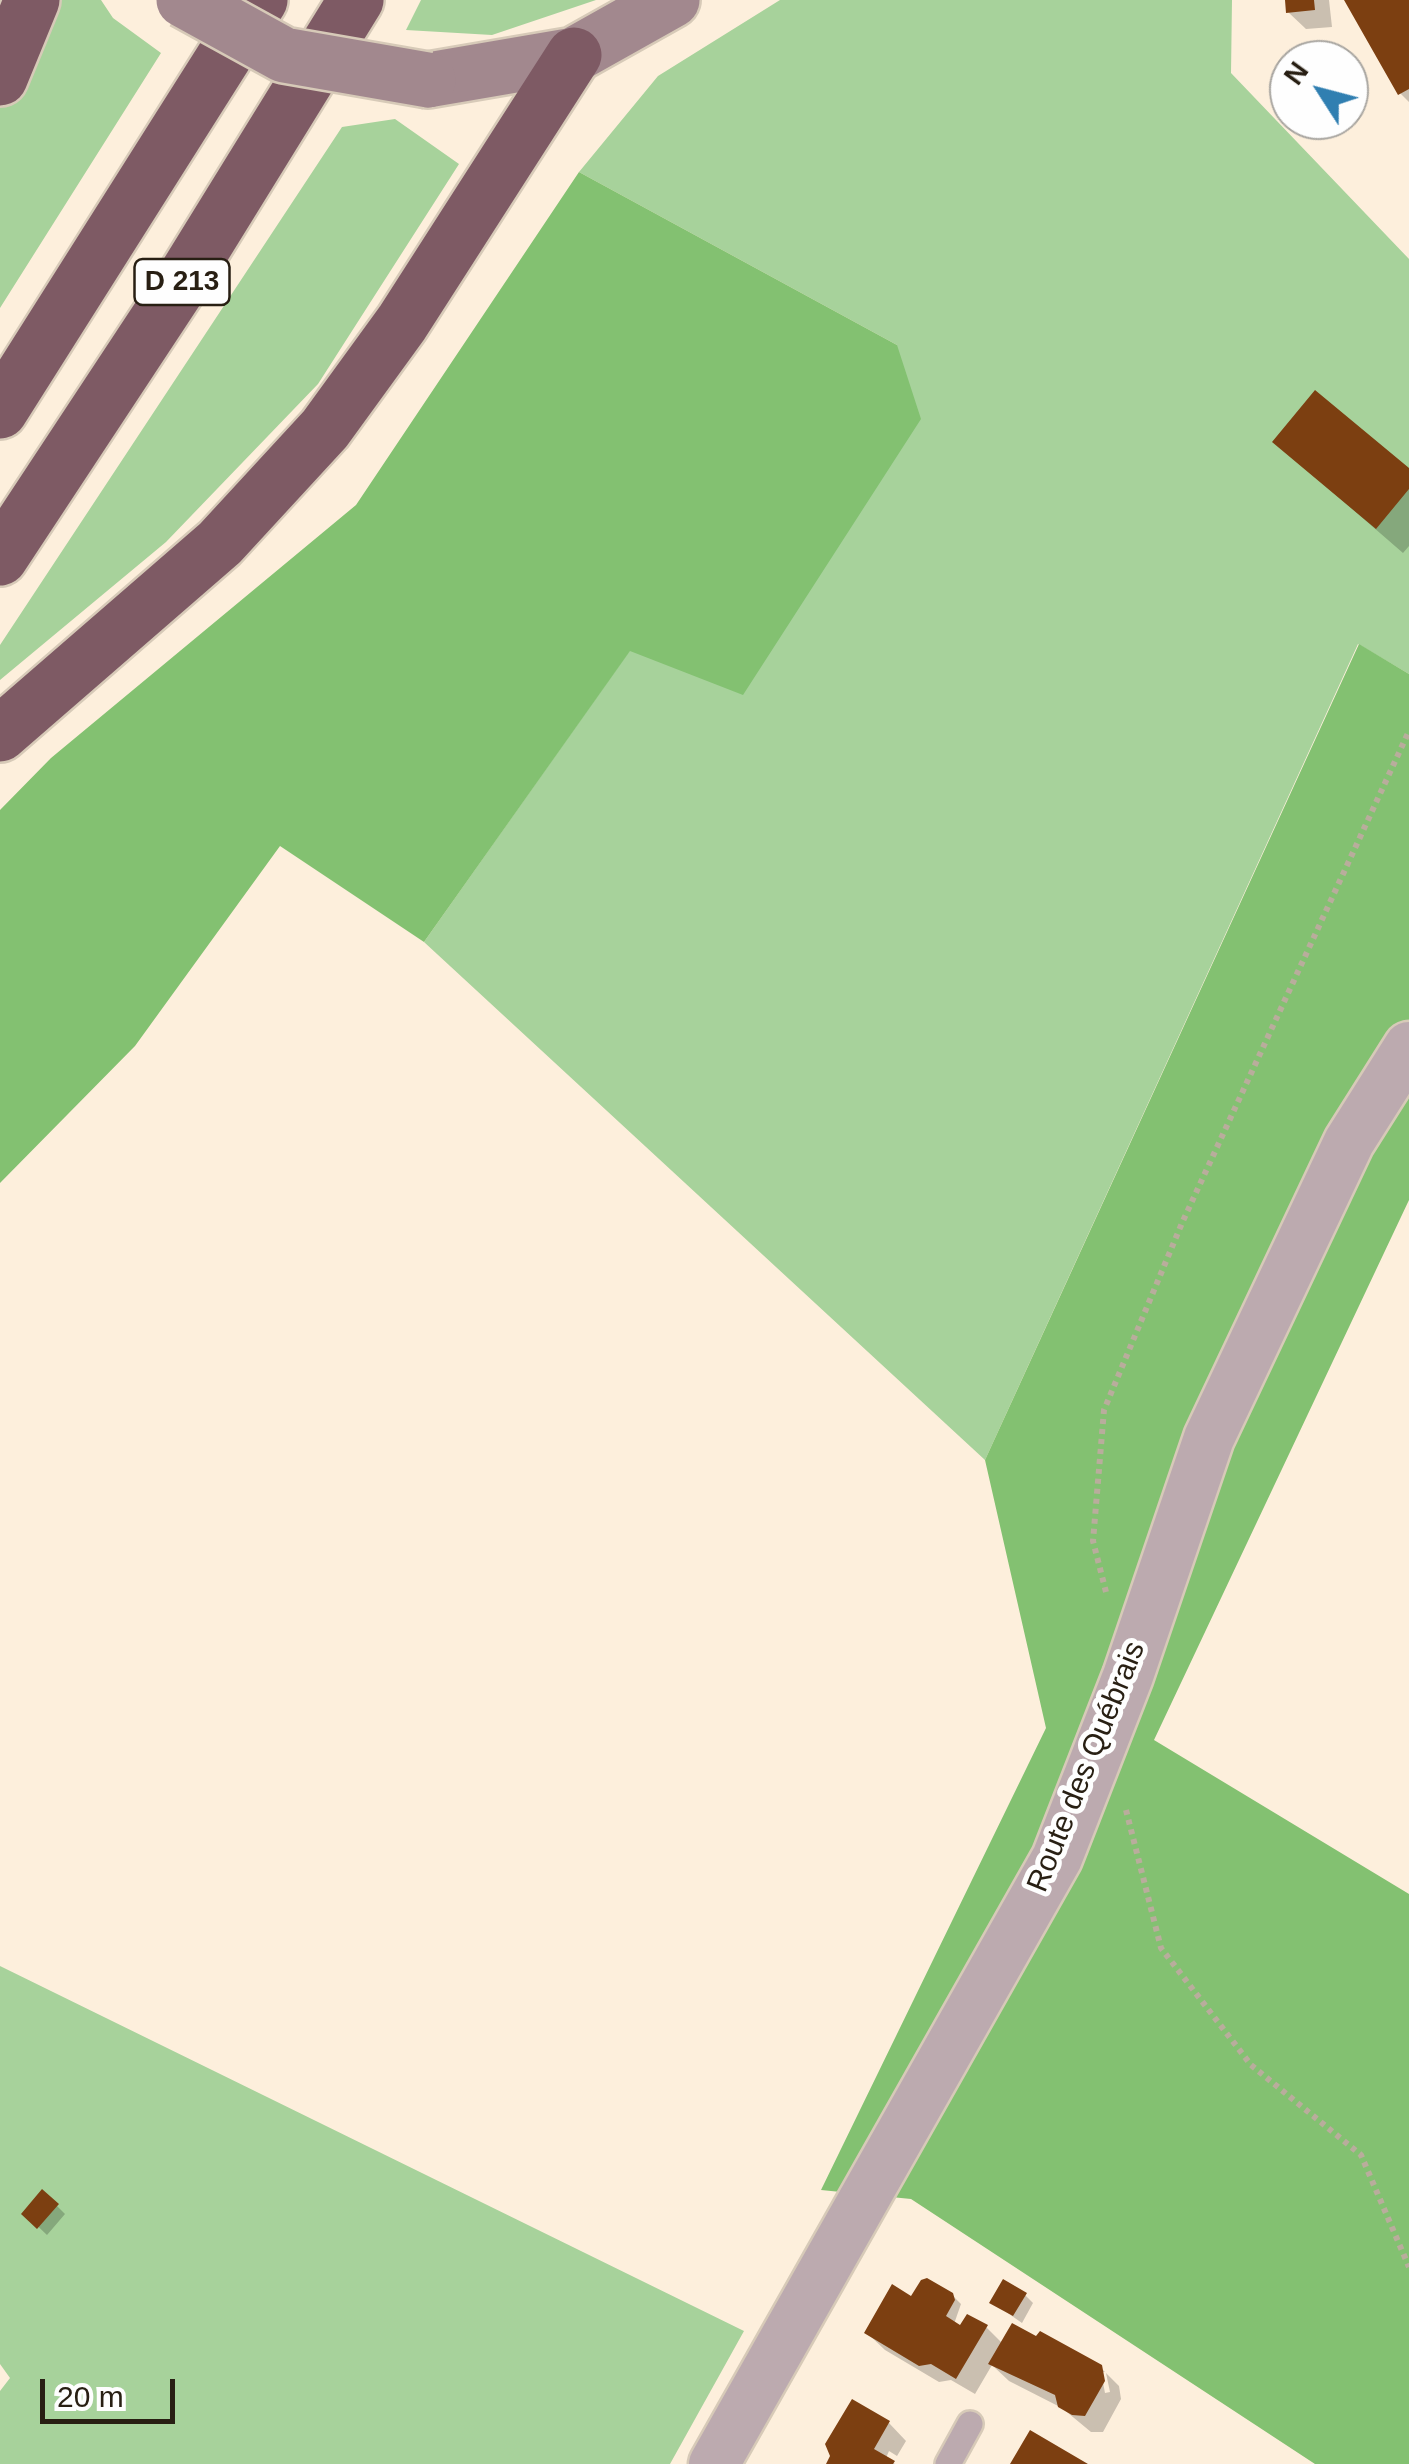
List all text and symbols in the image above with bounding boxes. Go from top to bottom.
north arrow [1269,40,1369,140]
text: N [1277,56,1314,91]
road number: D 213 [134,259,230,305]
street label: Route des Québrais [1020,1637,1154,1897]
scale bar [45,2359,180,2421]
text: 20 m [57,2380,124,2413]

